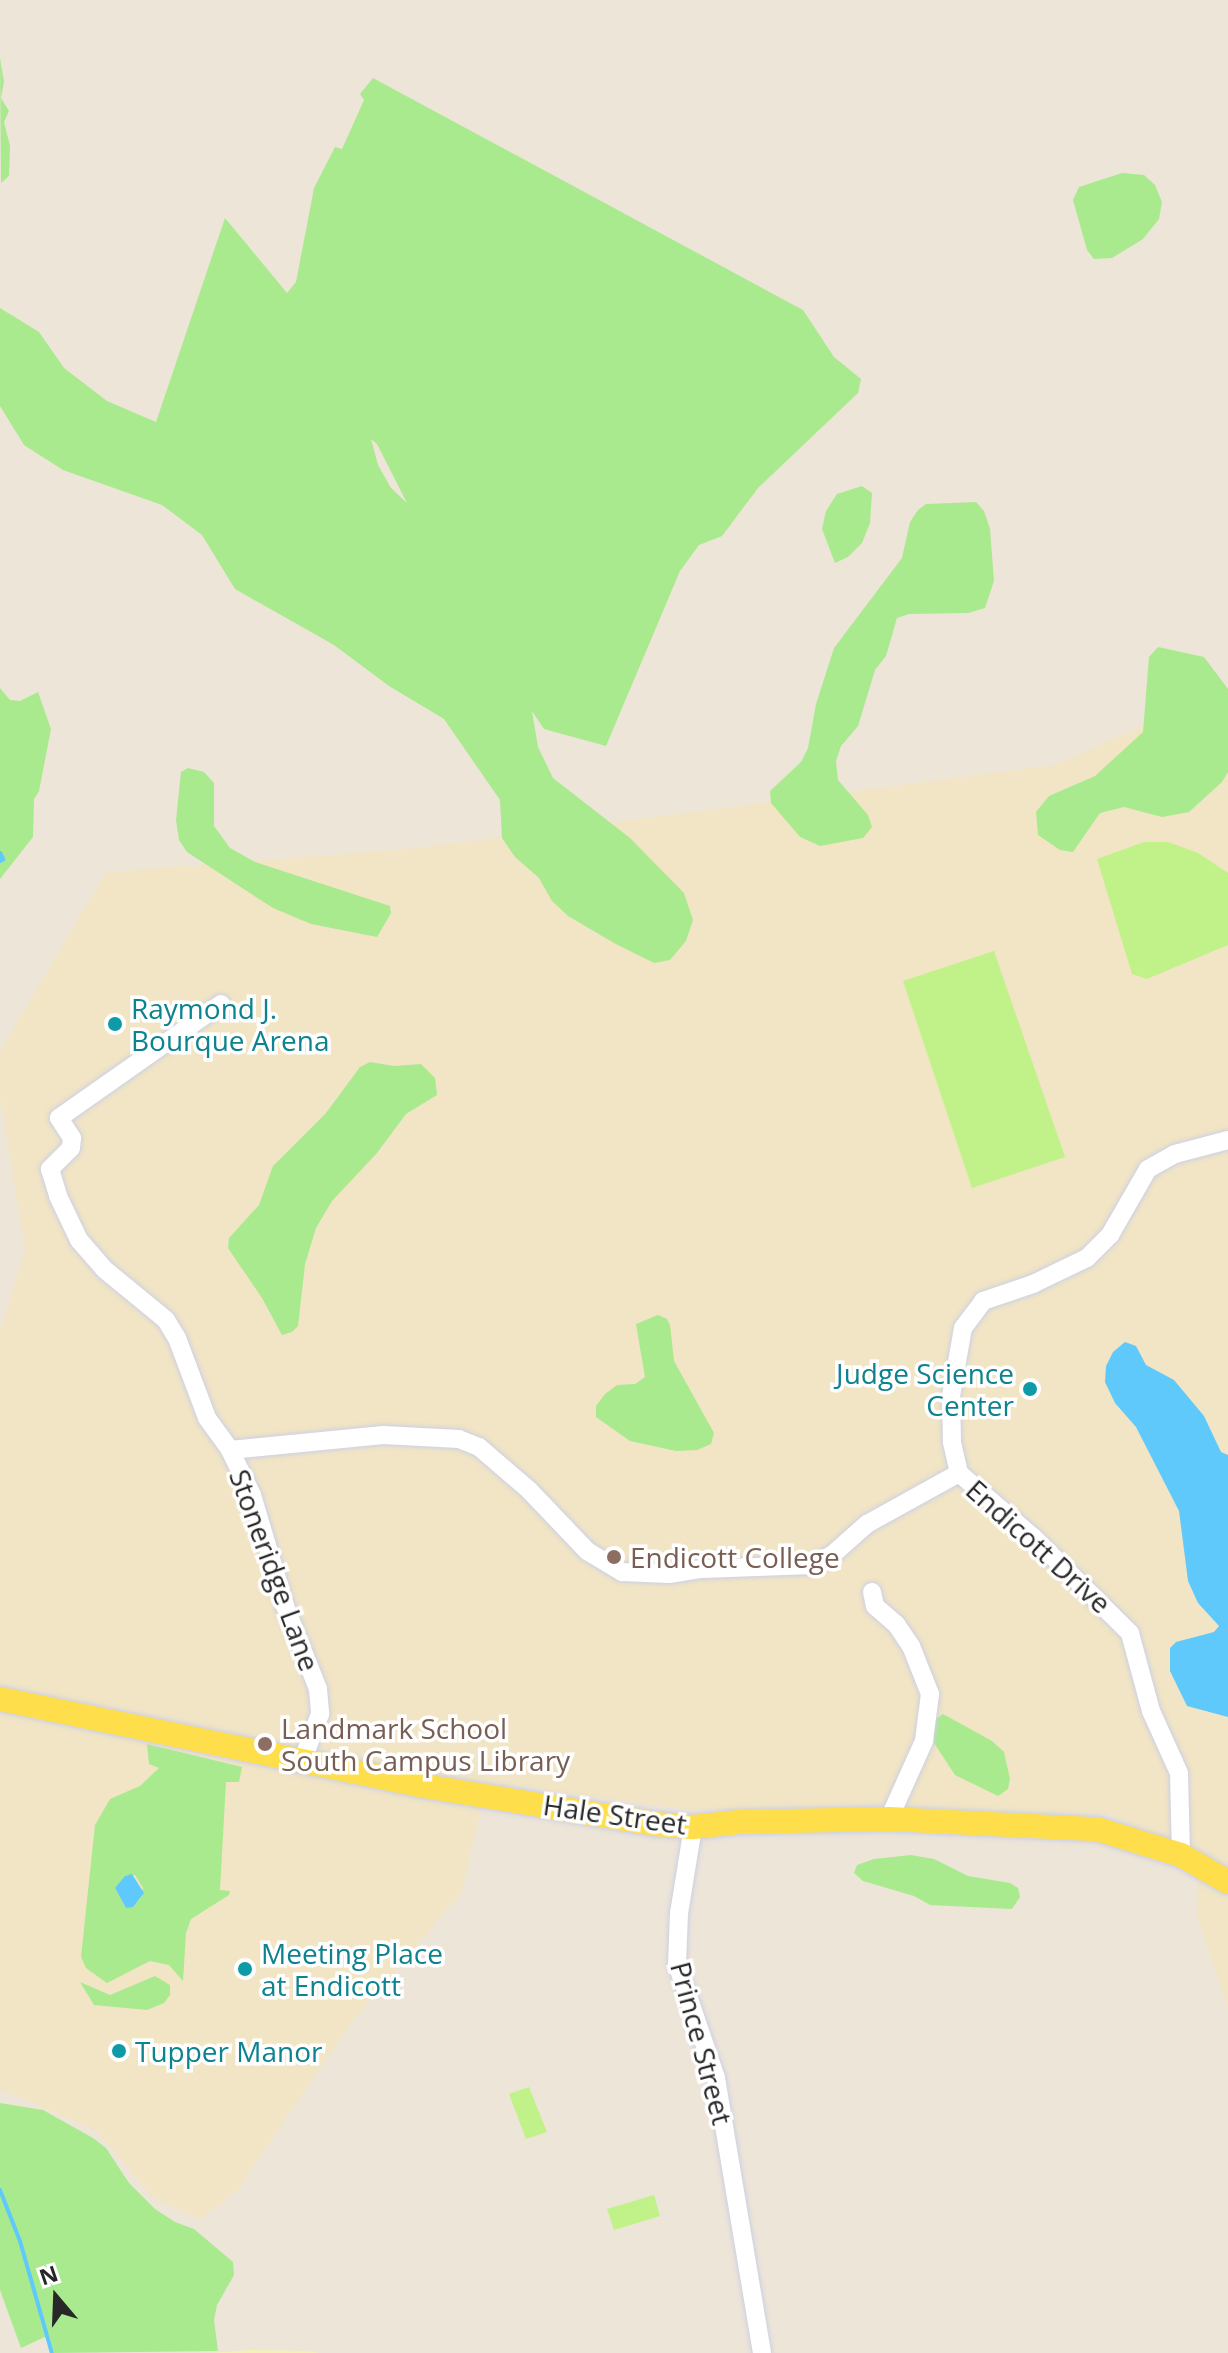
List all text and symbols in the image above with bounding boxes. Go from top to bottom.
place label: Raymond J. Bourque Arena [131,991,329,1057]
marker: Raymond J. Bourque Arena [106,1015,124,1033]
place label: Judge Science Center [836,1356,1014,1422]
marker: Judge Science Center [1021,1380,1039,1398]
street label: Stoneridge Lane [223,1465,327,1675]
street label: Endicott Drive [960,1472,1118,1620]
place label: Endicott College [630,1540,840,1574]
marker: Endicott College [605,1548,623,1566]
place label: Landmark School South Campus Library [281,1711,570,1777]
marker: Landmark School South Campus Library [256,1735,274,1753]
street label: Hale Street [541,1787,689,1841]
place label: Meeting Place at Endicott [261,1936,443,2002]
street label: Prince Street [664,1958,740,2128]
marker: Meeting Place at Endicott [236,1960,254,1978]
place label: Tupper Manor [135,2034,322,2068]
marker: Tupper Manor [110,2042,128,2060]
north arrow [16,2257,96,2337]
text: N [35,2257,62,2291]

